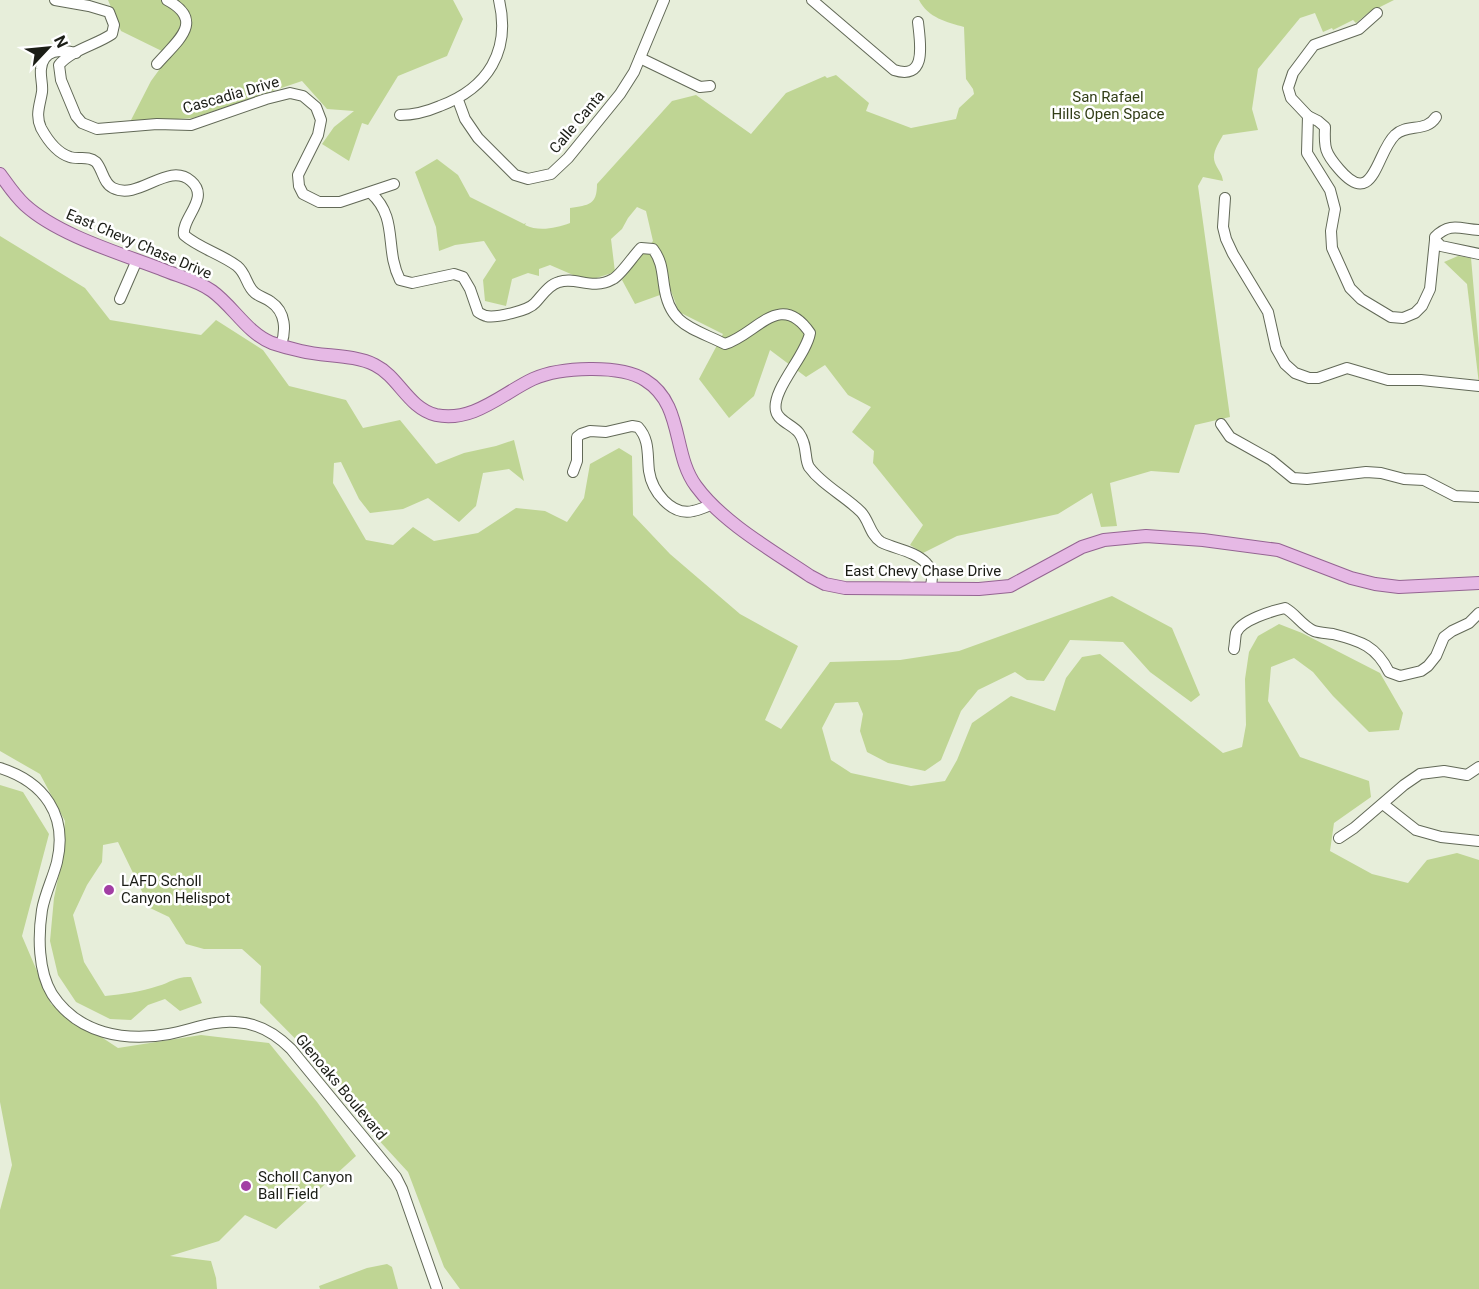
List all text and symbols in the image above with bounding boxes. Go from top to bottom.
north arrow [18,18,78,78]
text: N [50,32,72,51]
street label: Cascadia Drive [181,73,281,117]
street label: Calle Canta [546,87,608,157]
park label: San Rafael Hills Open Space [1051,88,1165,123]
street label: East Chevy Chase Drive [64,205,215,283]
street label: East Chevy Chase Drive [845,562,1001,580]
place label: LAFD Scholl Canyon Helispot [121,872,230,907]
marker: LAFD Scholl Canyon Helispot [102,883,116,897]
street label: Glenoaks Boulevard [292,1031,390,1143]
place label: Scholl Canyon Ball Field [258,1168,353,1203]
marker: Scholl Canyon Ball Field [239,1179,253,1193]

